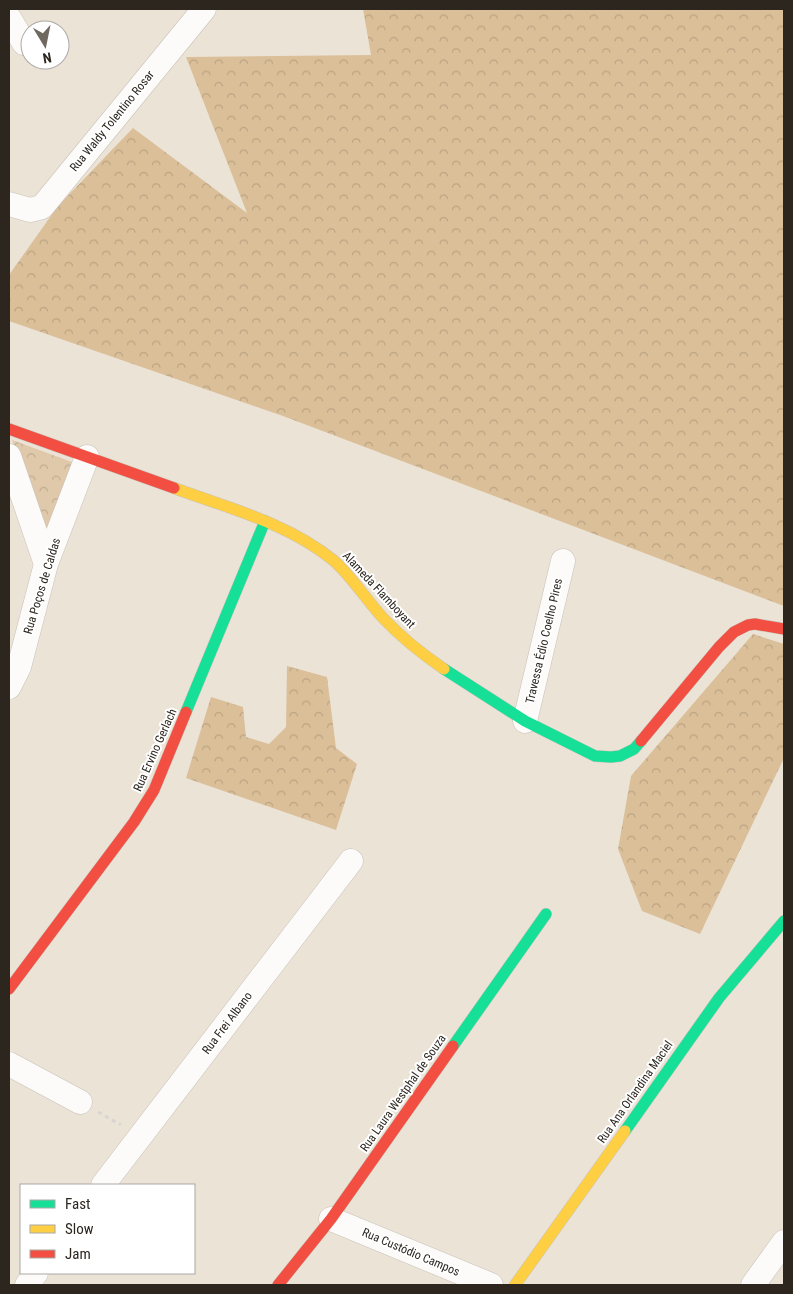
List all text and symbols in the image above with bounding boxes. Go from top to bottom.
north arrow [20,20,70,70]
text: N [42,49,53,66]
street label: Rua Waldy Tolentino Rosar [67,68,157,174]
street label: Rua Poços de Caldas [21,536,63,636]
street label: Alameda Flamboyant [340,549,418,632]
street label: Travessa Édio Coelho Pires [522,577,565,705]
street label: Rua Ervino Gerlach [130,706,180,794]
street label: Rua Frei Albano [199,989,255,1057]
street label: Rua Laura Westphal de Souza [357,1032,449,1154]
street label: Rua Ana Orlandina Maciel [594,1038,676,1146]
legend [20,1184,195,1274]
text: Fast [65,1195,90,1213]
text: Slow [65,1220,94,1238]
street label: Rua Custódio Campos [360,1225,462,1279]
text: Jam [65,1245,91,1263]

